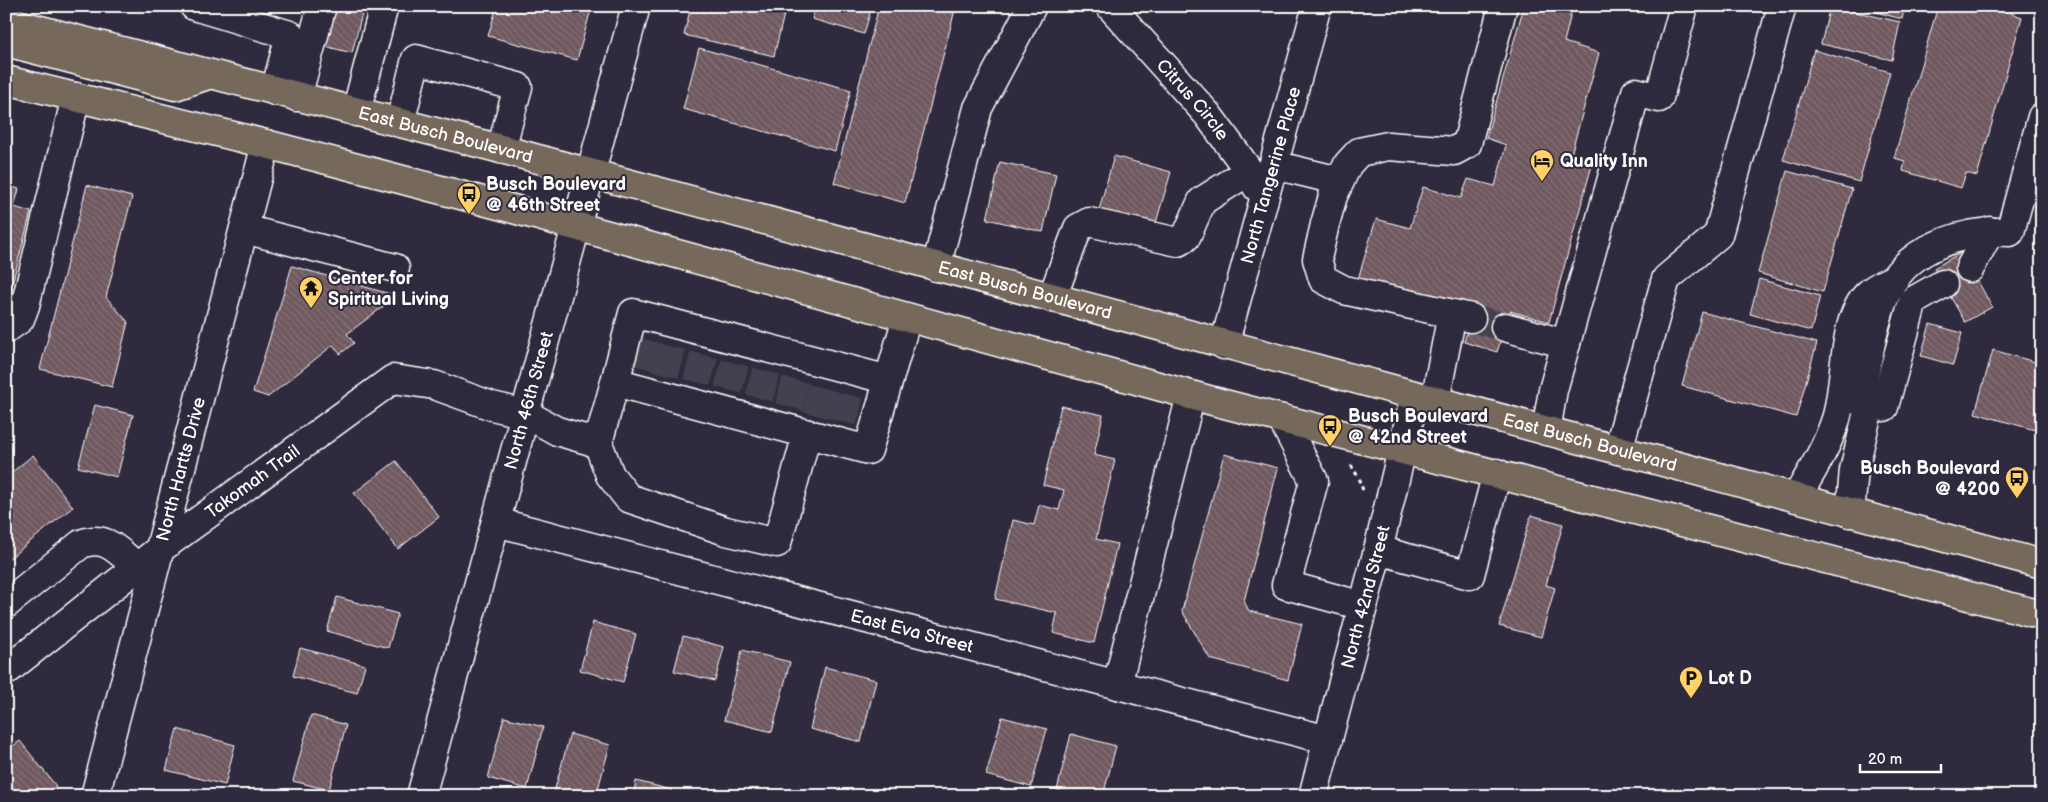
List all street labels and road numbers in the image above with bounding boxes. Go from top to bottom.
street label: Citrus Circle [1152,55,1234,144]
street label: North Tangerine Place [1236,84,1305,266]
street label: East Busch Boulevard [356,102,535,168]
street label: East Busch Boulevard [936,257,1114,324]
street label: North 46th Street [500,329,558,472]
street label: North Hartts Drive [152,395,210,543]
street label: East Busch Boulevard [1501,409,1679,476]
street label: Takomah Trail [201,440,304,523]
street label: North 42nd Street [1337,523,1394,671]
street label: East Eva Street [848,605,976,657]

